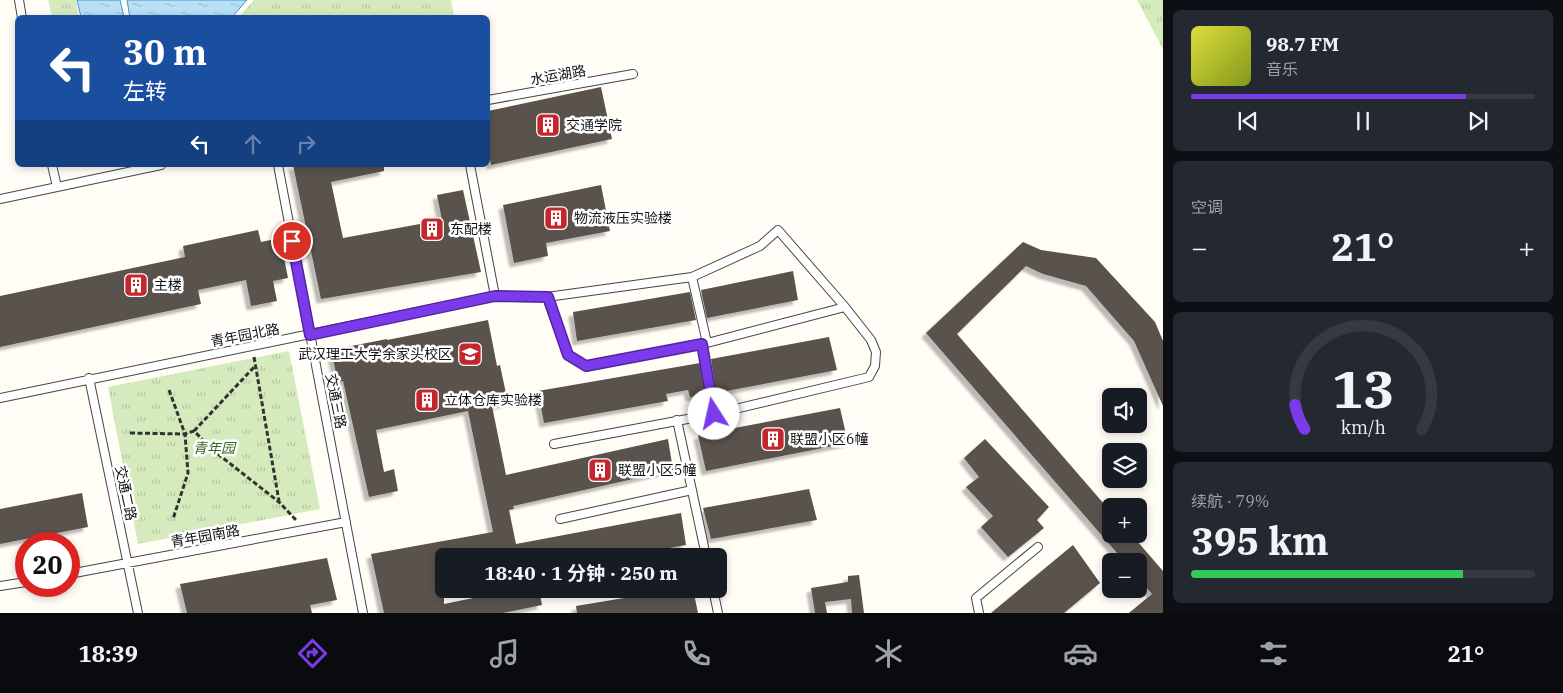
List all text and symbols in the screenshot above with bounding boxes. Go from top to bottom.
text: 30 m [123,29,207,75]
text: 98.7 FM [1266,32,1339,56]
icon: left [40,35,105,100]
text: 音乐 [1266,59,1298,79]
street label: 水运湖路 [529,61,587,89]
text: 左转 [123,76,167,105]
icon: previous [1234,107,1262,135]
icon: pause [1349,107,1377,135]
icon: next [1464,107,1492,135]
building icon: 交通学院 [535,112,561,138]
place label: 交通学院 [566,116,622,134]
icon: left [186,130,214,158]
icon: ahead [239,130,267,158]
icon: right [292,130,320,158]
text: 空调 [1191,197,1223,217]
building icon: 物流液压实验楼 [543,205,569,231]
place label: 物流液压实验楼 [574,209,672,227]
building icon: 东配楼 [419,216,445,242]
pin [271,220,313,262]
place label: 东配楼 [450,220,492,238]
text: 21° [1331,222,1395,271]
icon: arrive [278,227,306,255]
text: − [1191,229,1208,266]
text: + [1518,229,1535,266]
building icon: 主楼 [123,272,149,298]
place label: 主楼 [154,276,182,294]
street label: 青年园北路 [209,319,281,351]
school or university icon: 武汉理工大学余家头校区 [457,341,483,367]
place label: 武汉理工大学余家头校区 [298,345,452,363]
text: 13 [1332,355,1394,422]
street label: 交通三路 [322,372,350,430]
building icon: 立体仓库实验楼 [414,387,440,413]
position arrow [687,387,739,439]
map controls [1102,388,1147,598]
button: sound [1102,388,1147,433]
place label: 立体仓库实验楼 [444,391,542,409]
text: km/h [1340,416,1386,439]
building icon: 联盟小区6幢 [760,426,786,452]
place label: 联盟小区6幢 [790,430,868,448]
park label: 青年园 [193,439,237,457]
button: layers [1102,443,1147,488]
building icon: 联盟小区5幢 [587,457,613,483]
place label: 联盟小区5幢 [618,461,696,479]
street label: 交通二路 [111,464,141,522]
text: 续航 · 79% [1191,491,1269,511]
button: + [1102,498,1147,543]
text: 395 km [1191,516,1329,565]
street label: 青年园南路 [169,521,241,551]
speed limit sign: 20 [15,532,80,597]
button: − [1102,553,1147,598]
text: 18:40 · 1 分钟 · 250 m [484,561,678,585]
icon: directions [295,636,330,671]
icon: music [487,636,522,671]
icon: phone [679,636,714,671]
icon: climate [871,636,906,671]
icon: car [1063,636,1098,671]
icon: filters [1256,636,1291,671]
text: 18:39 [79,639,138,668]
text: 21° [1448,639,1484,668]

